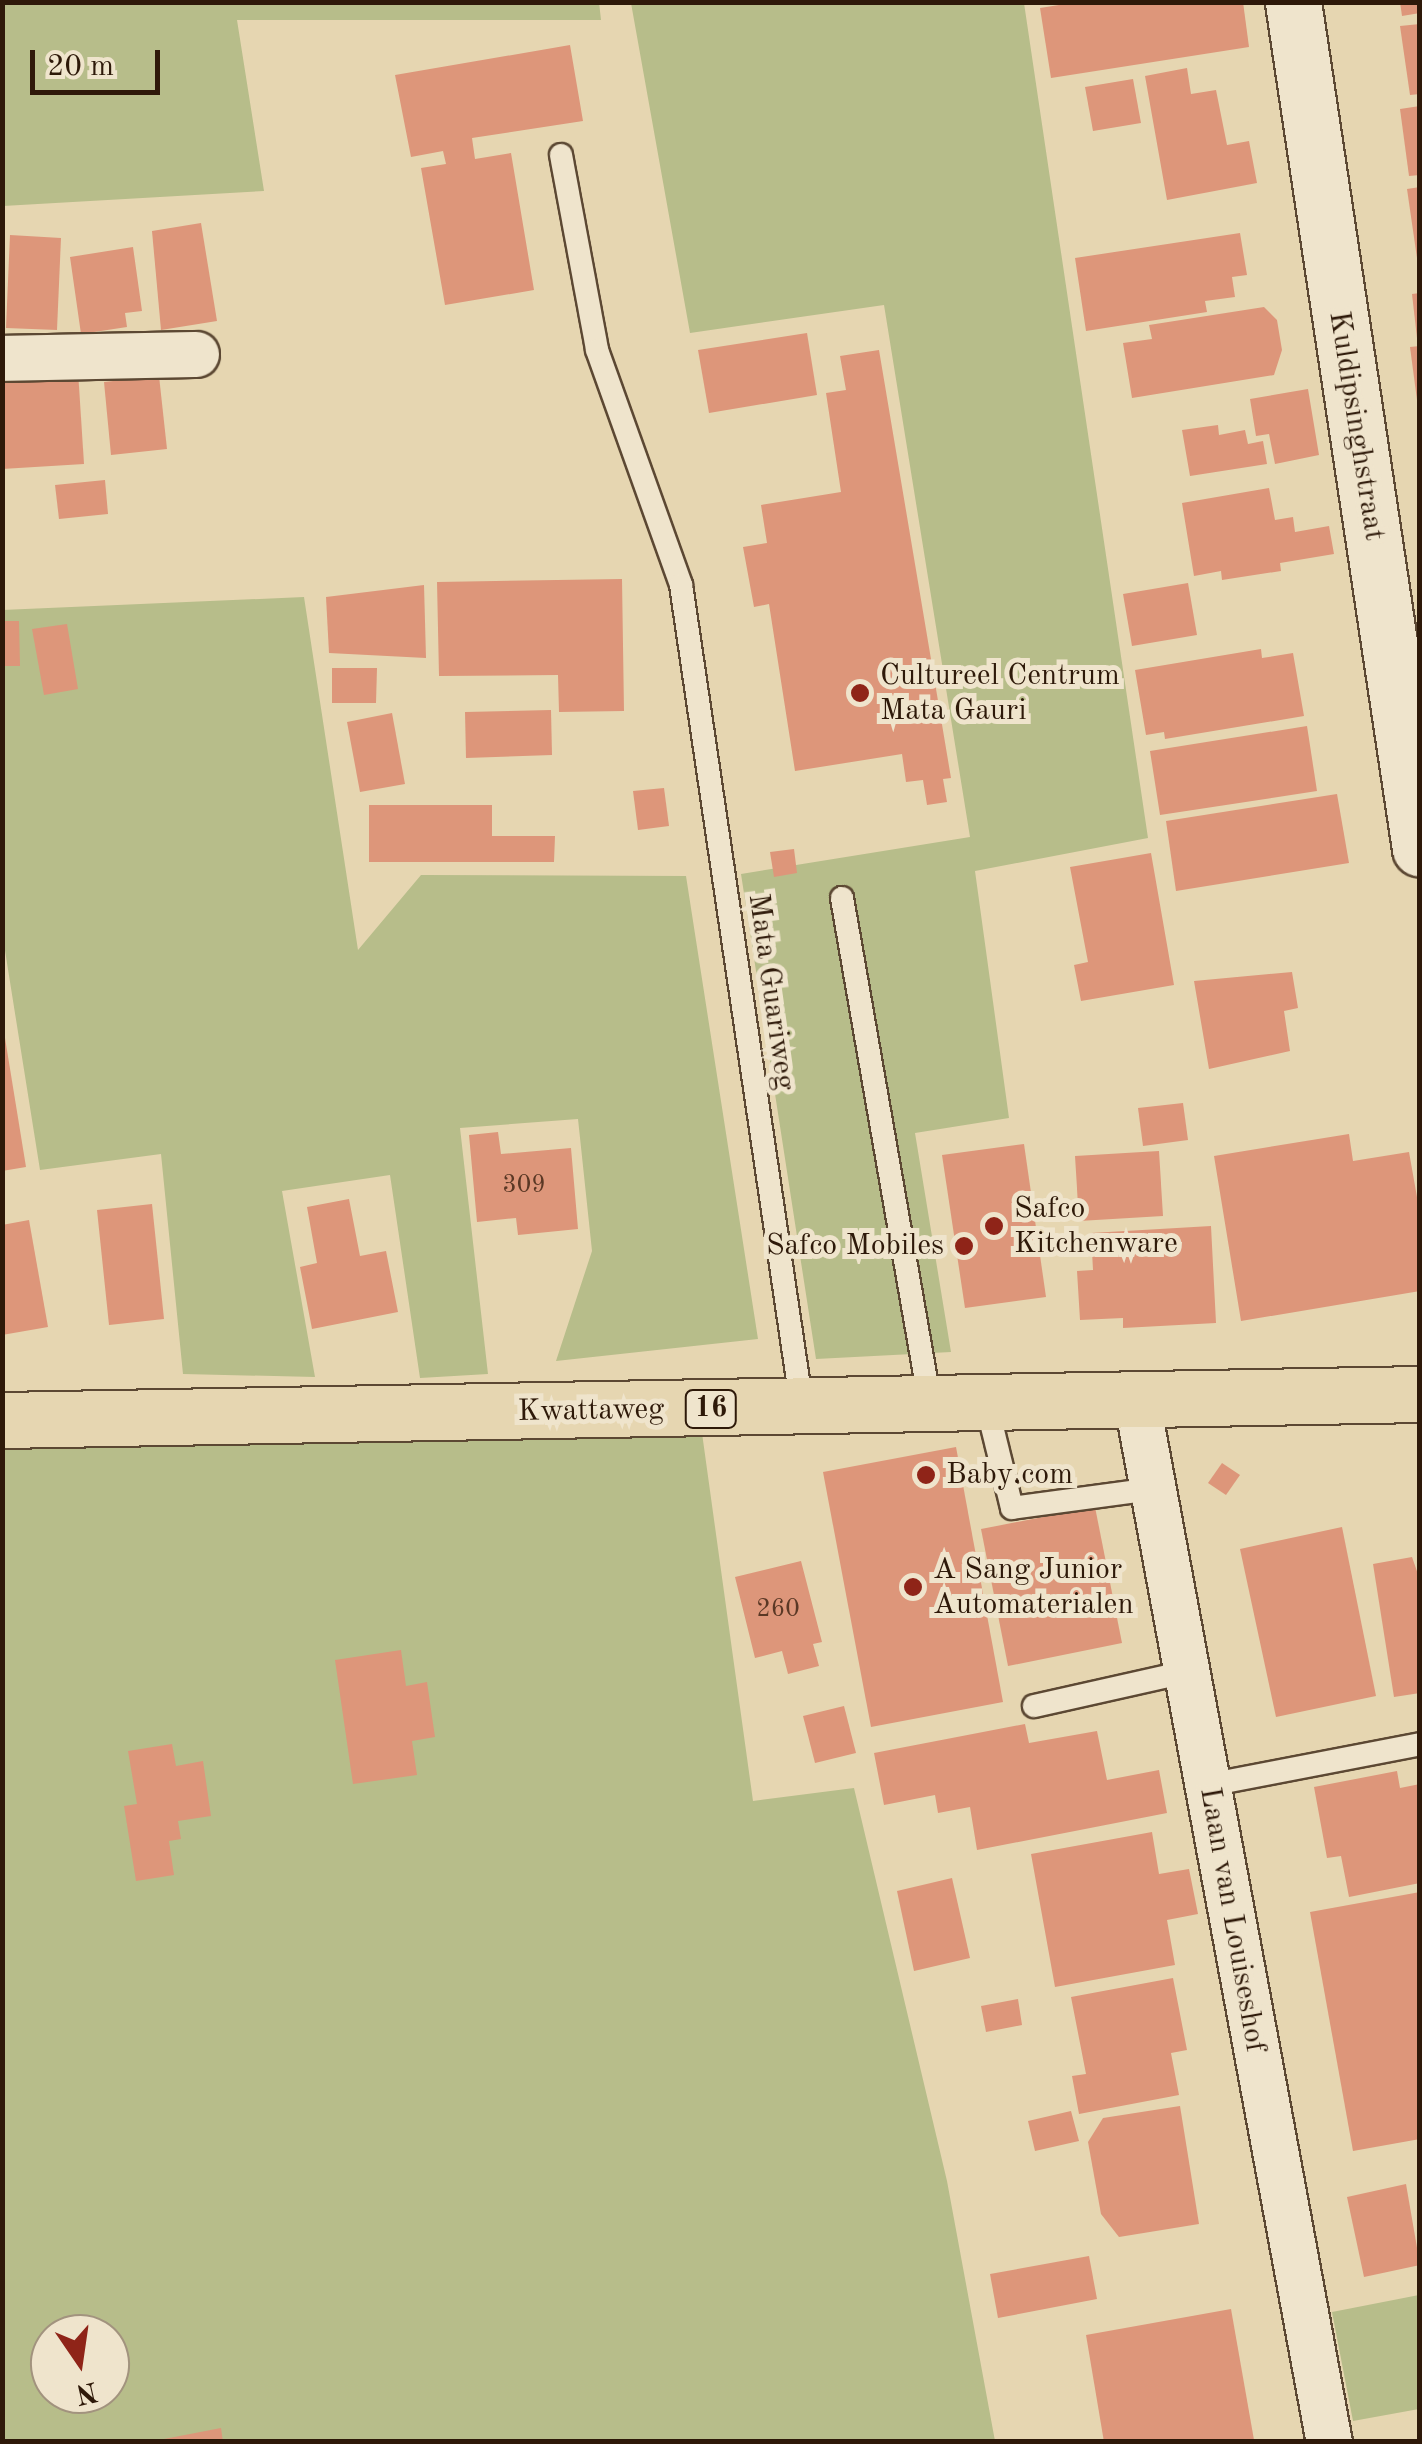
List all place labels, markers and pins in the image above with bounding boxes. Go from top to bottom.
place label: Cultureel Centrum Mata Gauri [880,658,1120,728]
marker: Cultureel Centrum Mata Gauri [849,682,871,704]
place label: Safco Kitchenware [1014,1191,1178,1262]
marker: Safco Kitchenware [983,1215,1005,1237]
place label: Safco Mobiles [766,1228,944,1264]
marker: Safco Mobiles [953,1235,975,1257]
place label: Baby.com [946,1457,1073,1493]
marker: Baby.com [915,1464,937,1486]
place label: A Sang Junior Automaterialen [933,1552,1134,1622]
marker: A Sang Junior Automaterialen [902,1576,924,1598]

